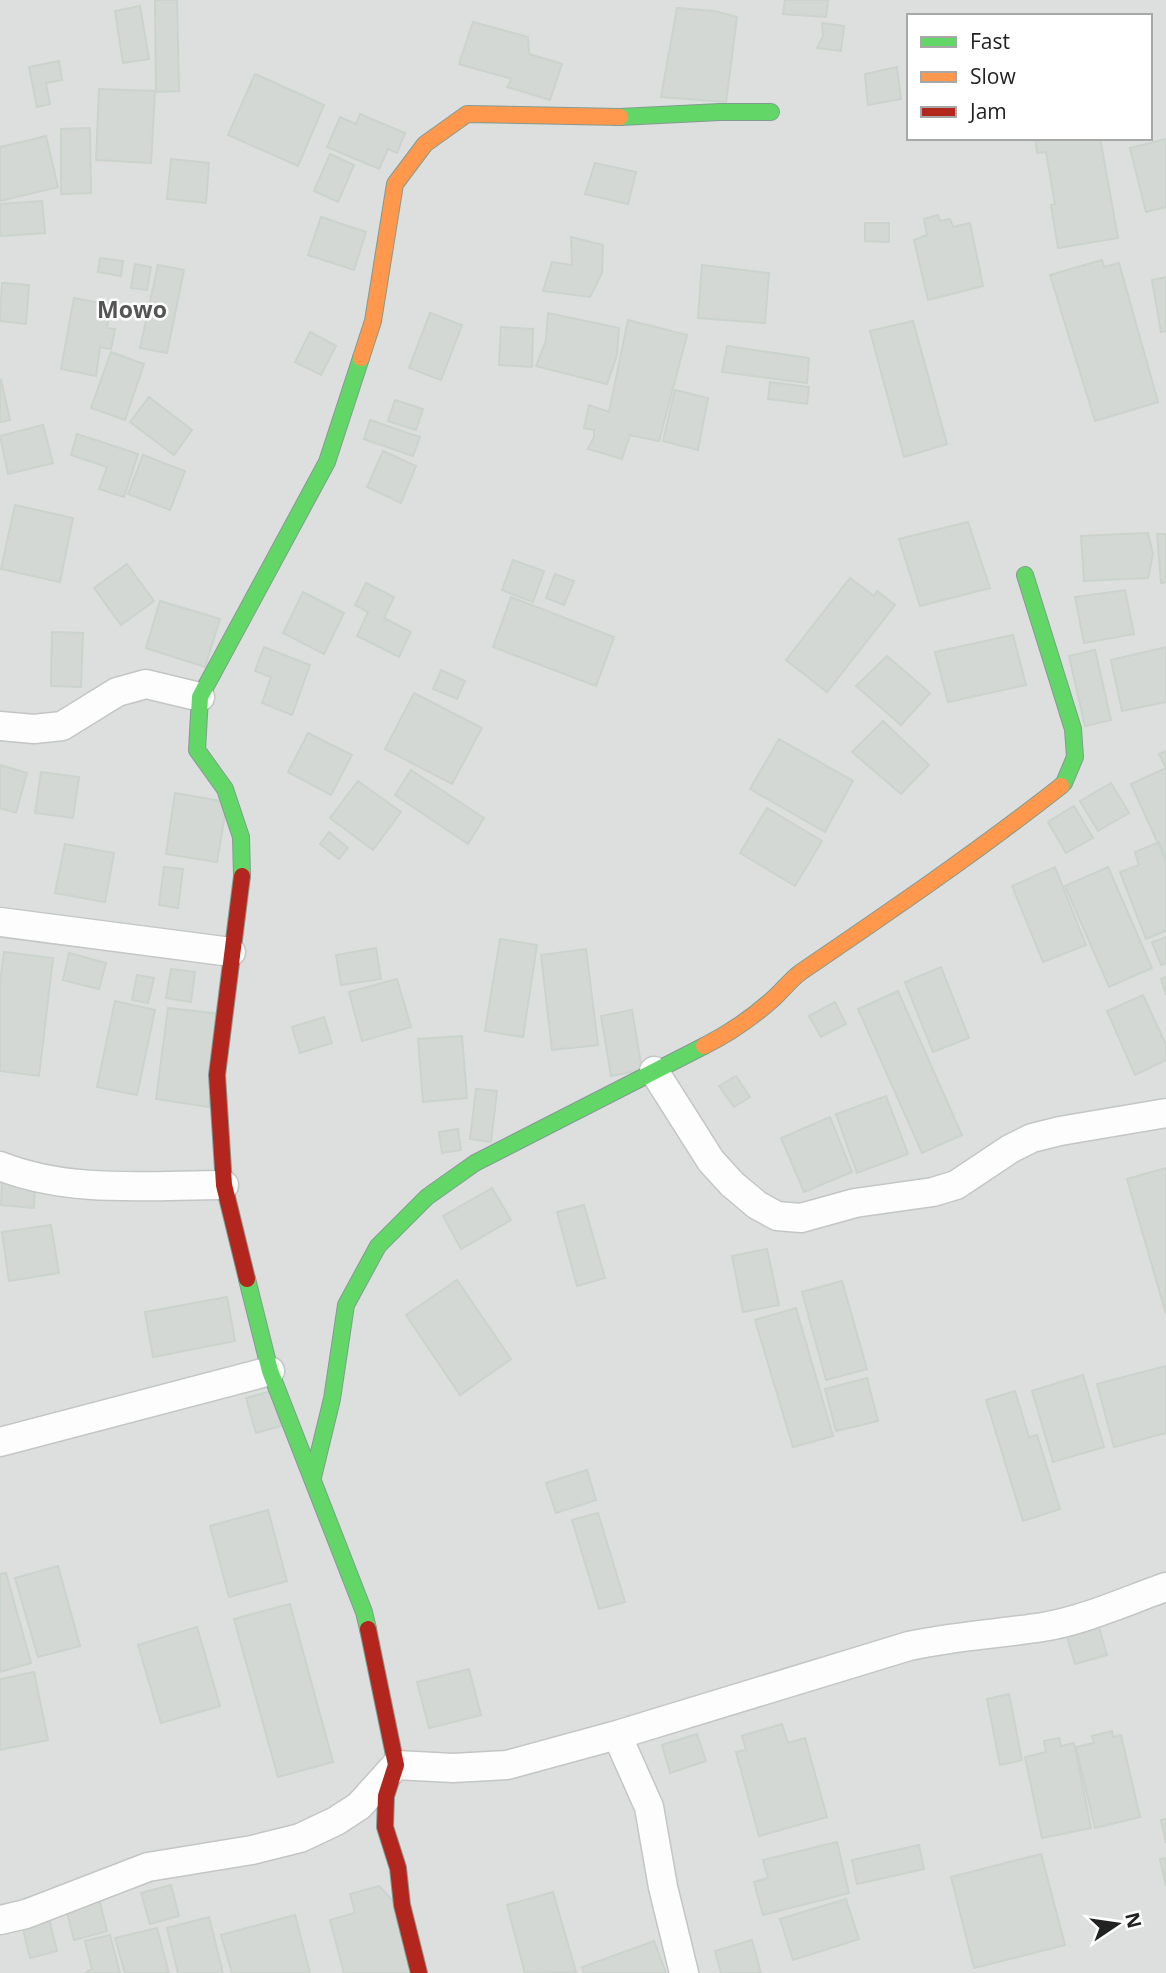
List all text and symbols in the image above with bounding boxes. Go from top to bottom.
legend [907,14,1152,140]
text: Fast [970,27,1010,55]
text: Slow [970,62,1016,90]
text: Jam [968,97,1007,125]
district label: Mowo [97,293,167,325]
north arrow [1082,1889,1152,1959]
text: N [1119,1910,1148,1931]

